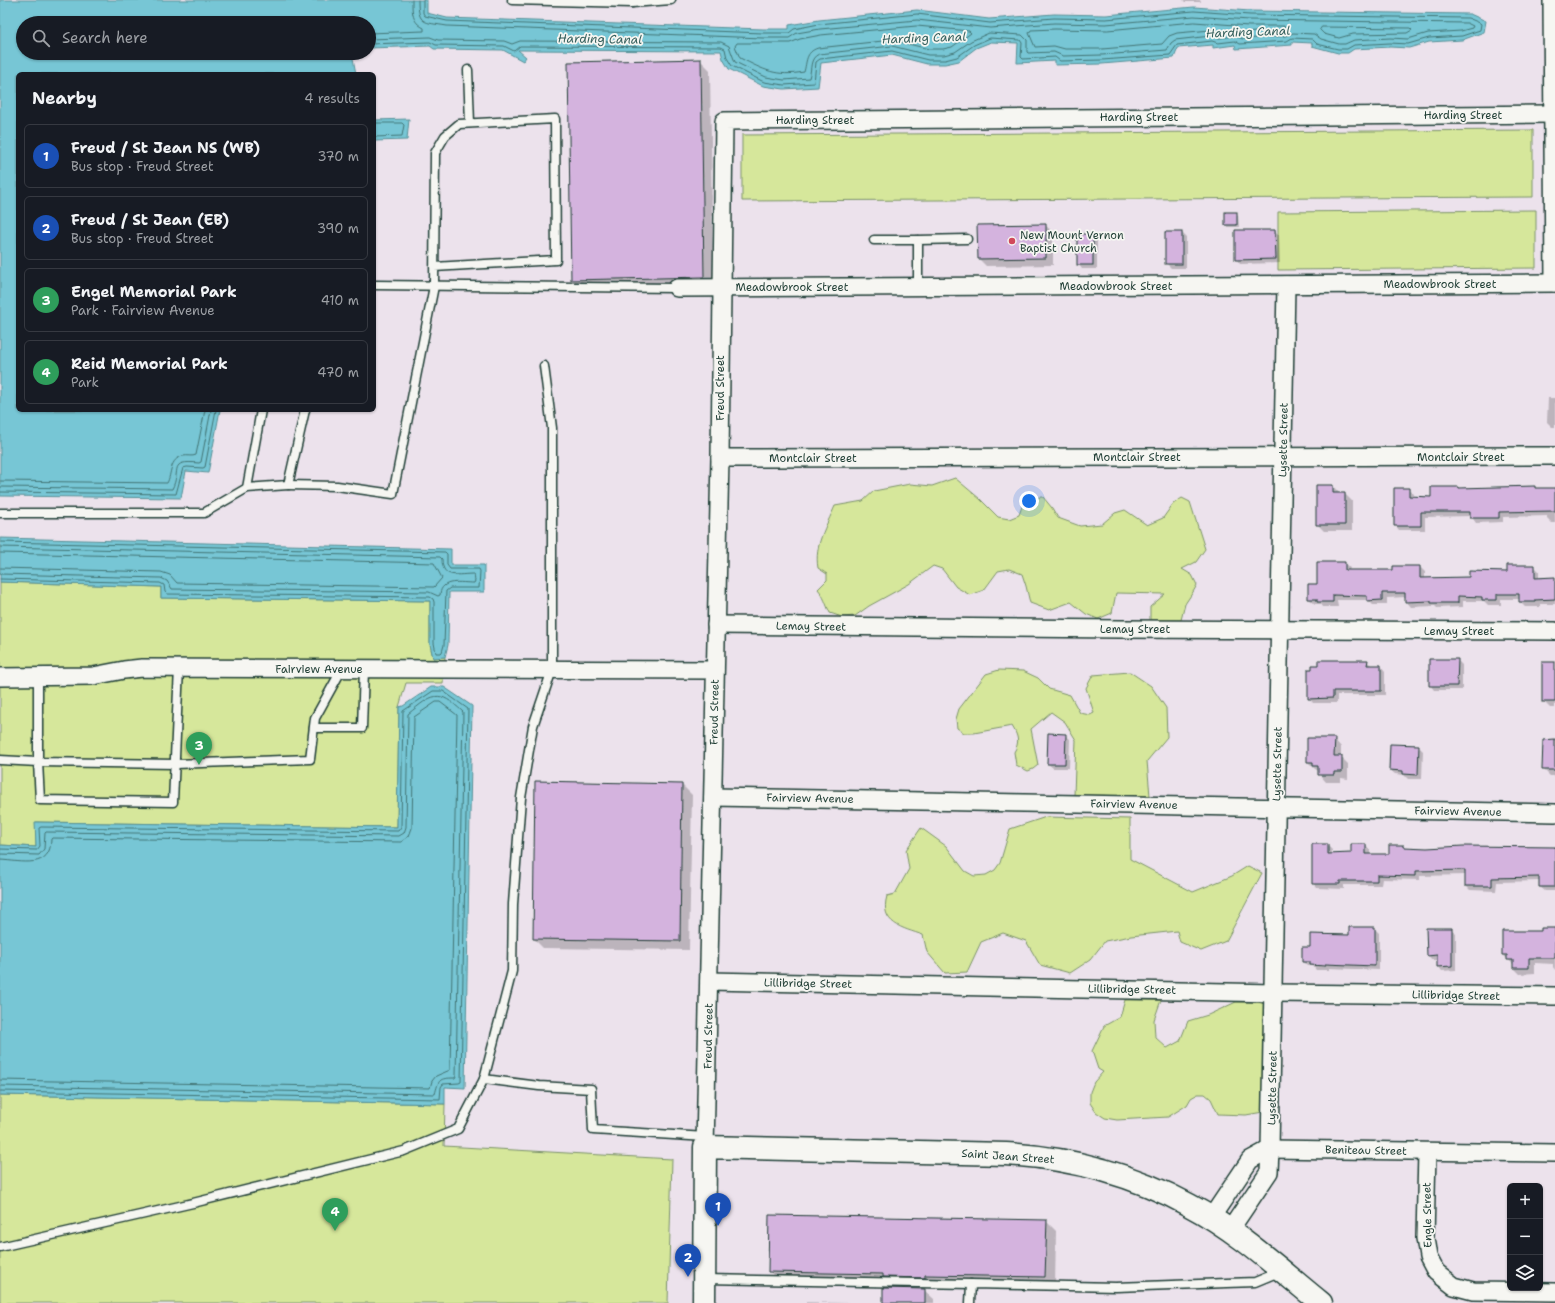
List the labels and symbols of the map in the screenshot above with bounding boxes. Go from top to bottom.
water label: Harding Canal [1206,23,1291,41]
water label: Harding Canal [882,29,967,47]
water label: Harding Canal [558,30,642,48]
street label: Harding Street [1424,108,1503,123]
street label: Harding Street [1100,110,1179,125]
street label: Harding Street [776,113,855,128]
place label: New Mount Vernon Baptist Church [1020,228,1124,256]
marker: New Mount Vernon Baptist Church [1007,236,1017,246]
street label: Meadowbrook Street [1384,277,1497,292]
street label: Meadowbrook Street [1060,279,1173,294]
street label: Meadowbrook Street [736,280,849,295]
street label: Freud Street [713,355,728,421]
street label: Lysette Street [1275,402,1292,477]
street label: Montclair Street [1093,450,1181,465]
street label: Montclair Street [1417,450,1505,465]
street label: Montclair Street [769,451,857,466]
your location [1019,491,1039,511]
street label: Lemay Street [776,618,847,635]
street label: Lemay Street [1100,622,1170,637]
street label: Lemay Street [1424,624,1494,639]
street label: Fairview Avenue [275,662,363,677]
street label: Freud Street [706,679,723,745]
street label: Lysette Street [1269,726,1286,801]
pin: 3 [186,732,212,765]
street label: Fairview Avenue [766,790,854,807]
street label: Fairview Avenue [1090,796,1178,813]
street label: Fairview Avenue [1414,803,1502,820]
street label: Lillibridge Street [764,975,852,992]
street label: Lillibridge Street [1088,981,1176,998]
street label: Lillibridge Street [1412,987,1500,1004]
street label: Freud Street [700,1003,717,1069]
street label: Lysette Street [1264,1050,1281,1125]
street label: Beniteau Street [1325,1142,1407,1159]
street label: Saint Jean Street [961,1146,1055,1167]
street label: Engle Street [1419,1182,1436,1248]
pin: 1 [705,1193,731,1226]
pin: 4 [322,1198,348,1231]
pin: 2 [675,1244,701,1277]

